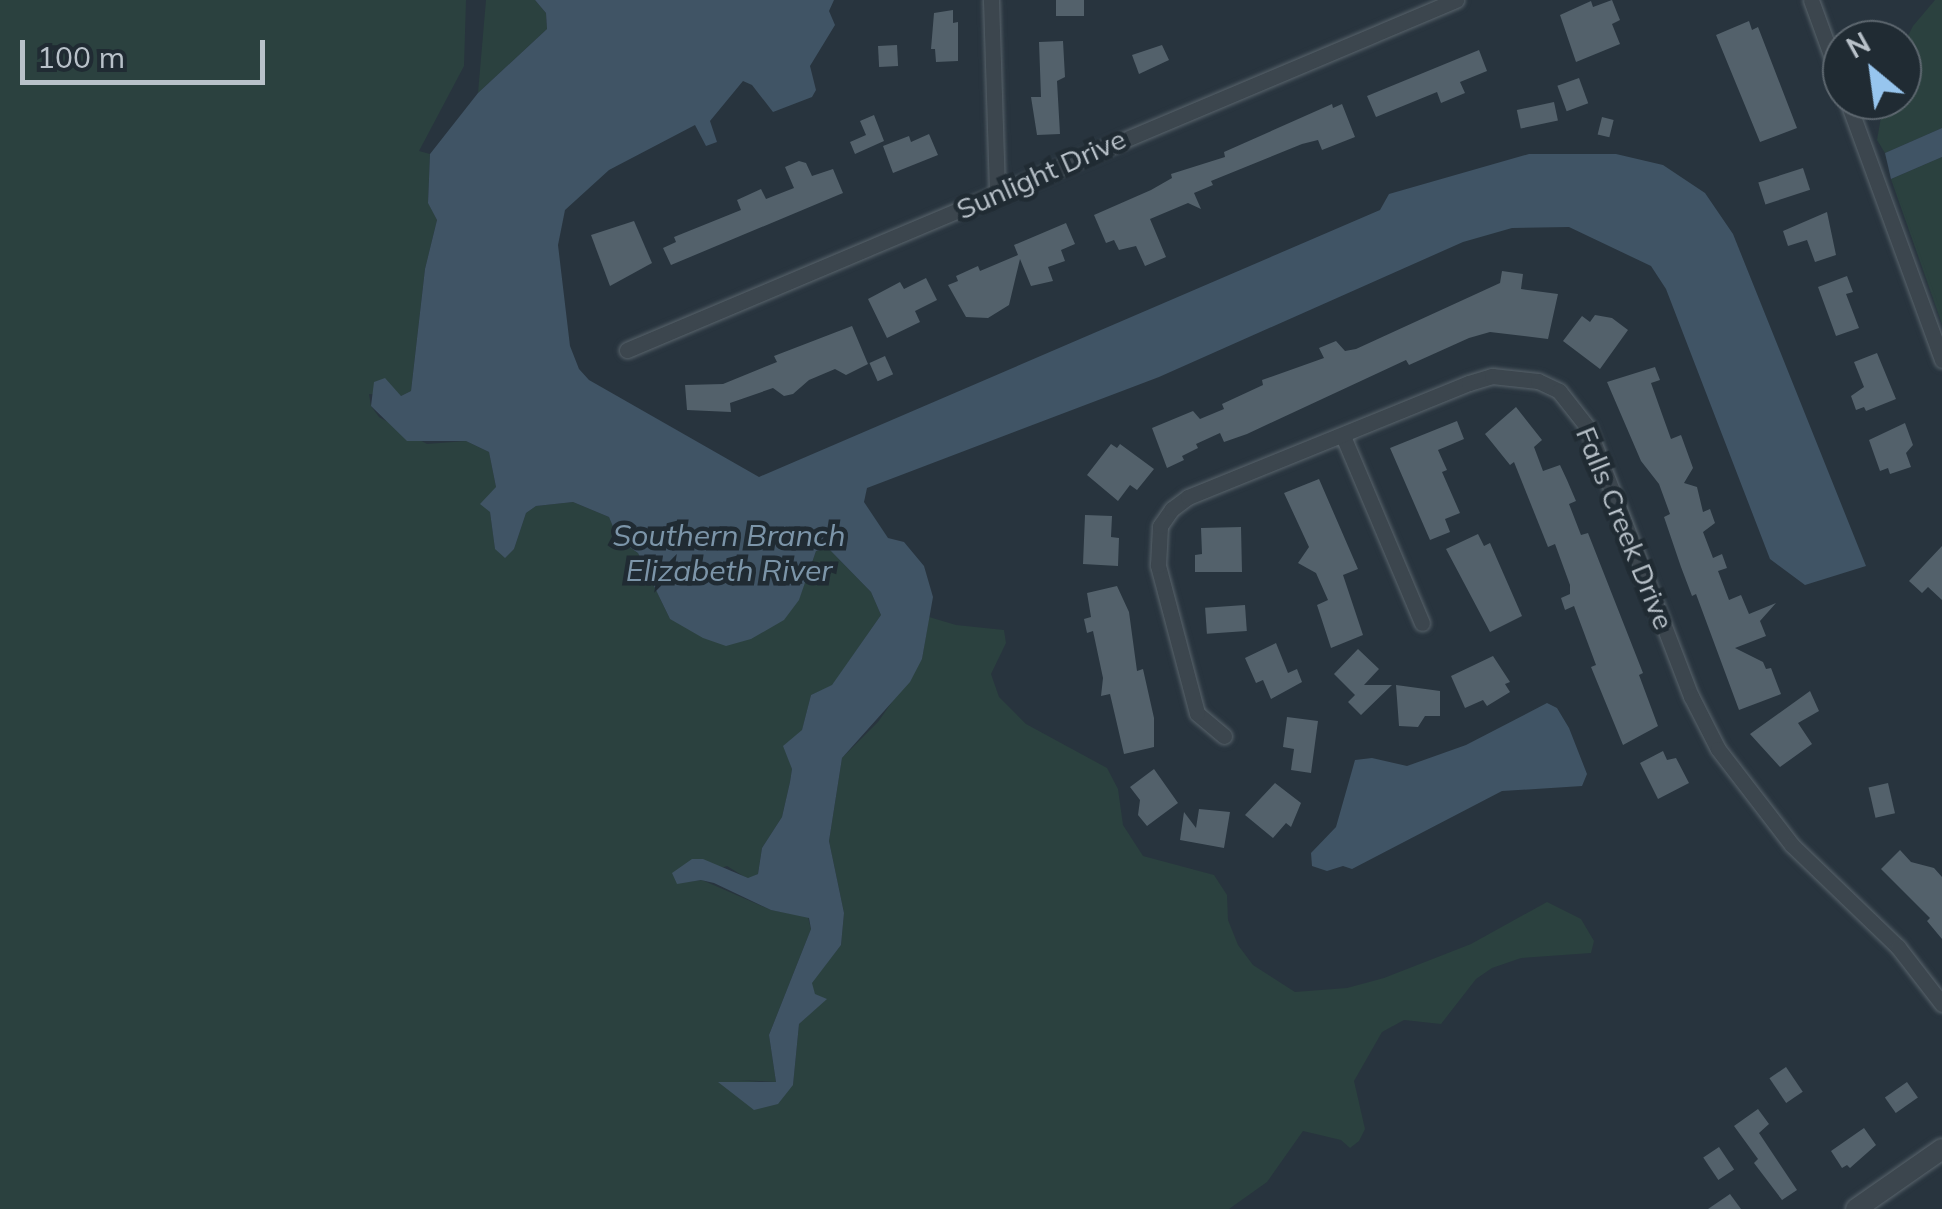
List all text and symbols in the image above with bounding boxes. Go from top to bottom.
scale bar [25,20,270,82]
north arrow [1822,20,1922,120]
text: N [1840,25,1876,66]
text: 100 m [37,38,125,76]
street label: Sunlight Drive [951,122,1131,226]
street label: Falls Creek Drive [1569,422,1681,634]
water label: Southern Branch Elizabeth River [613,517,845,588]

